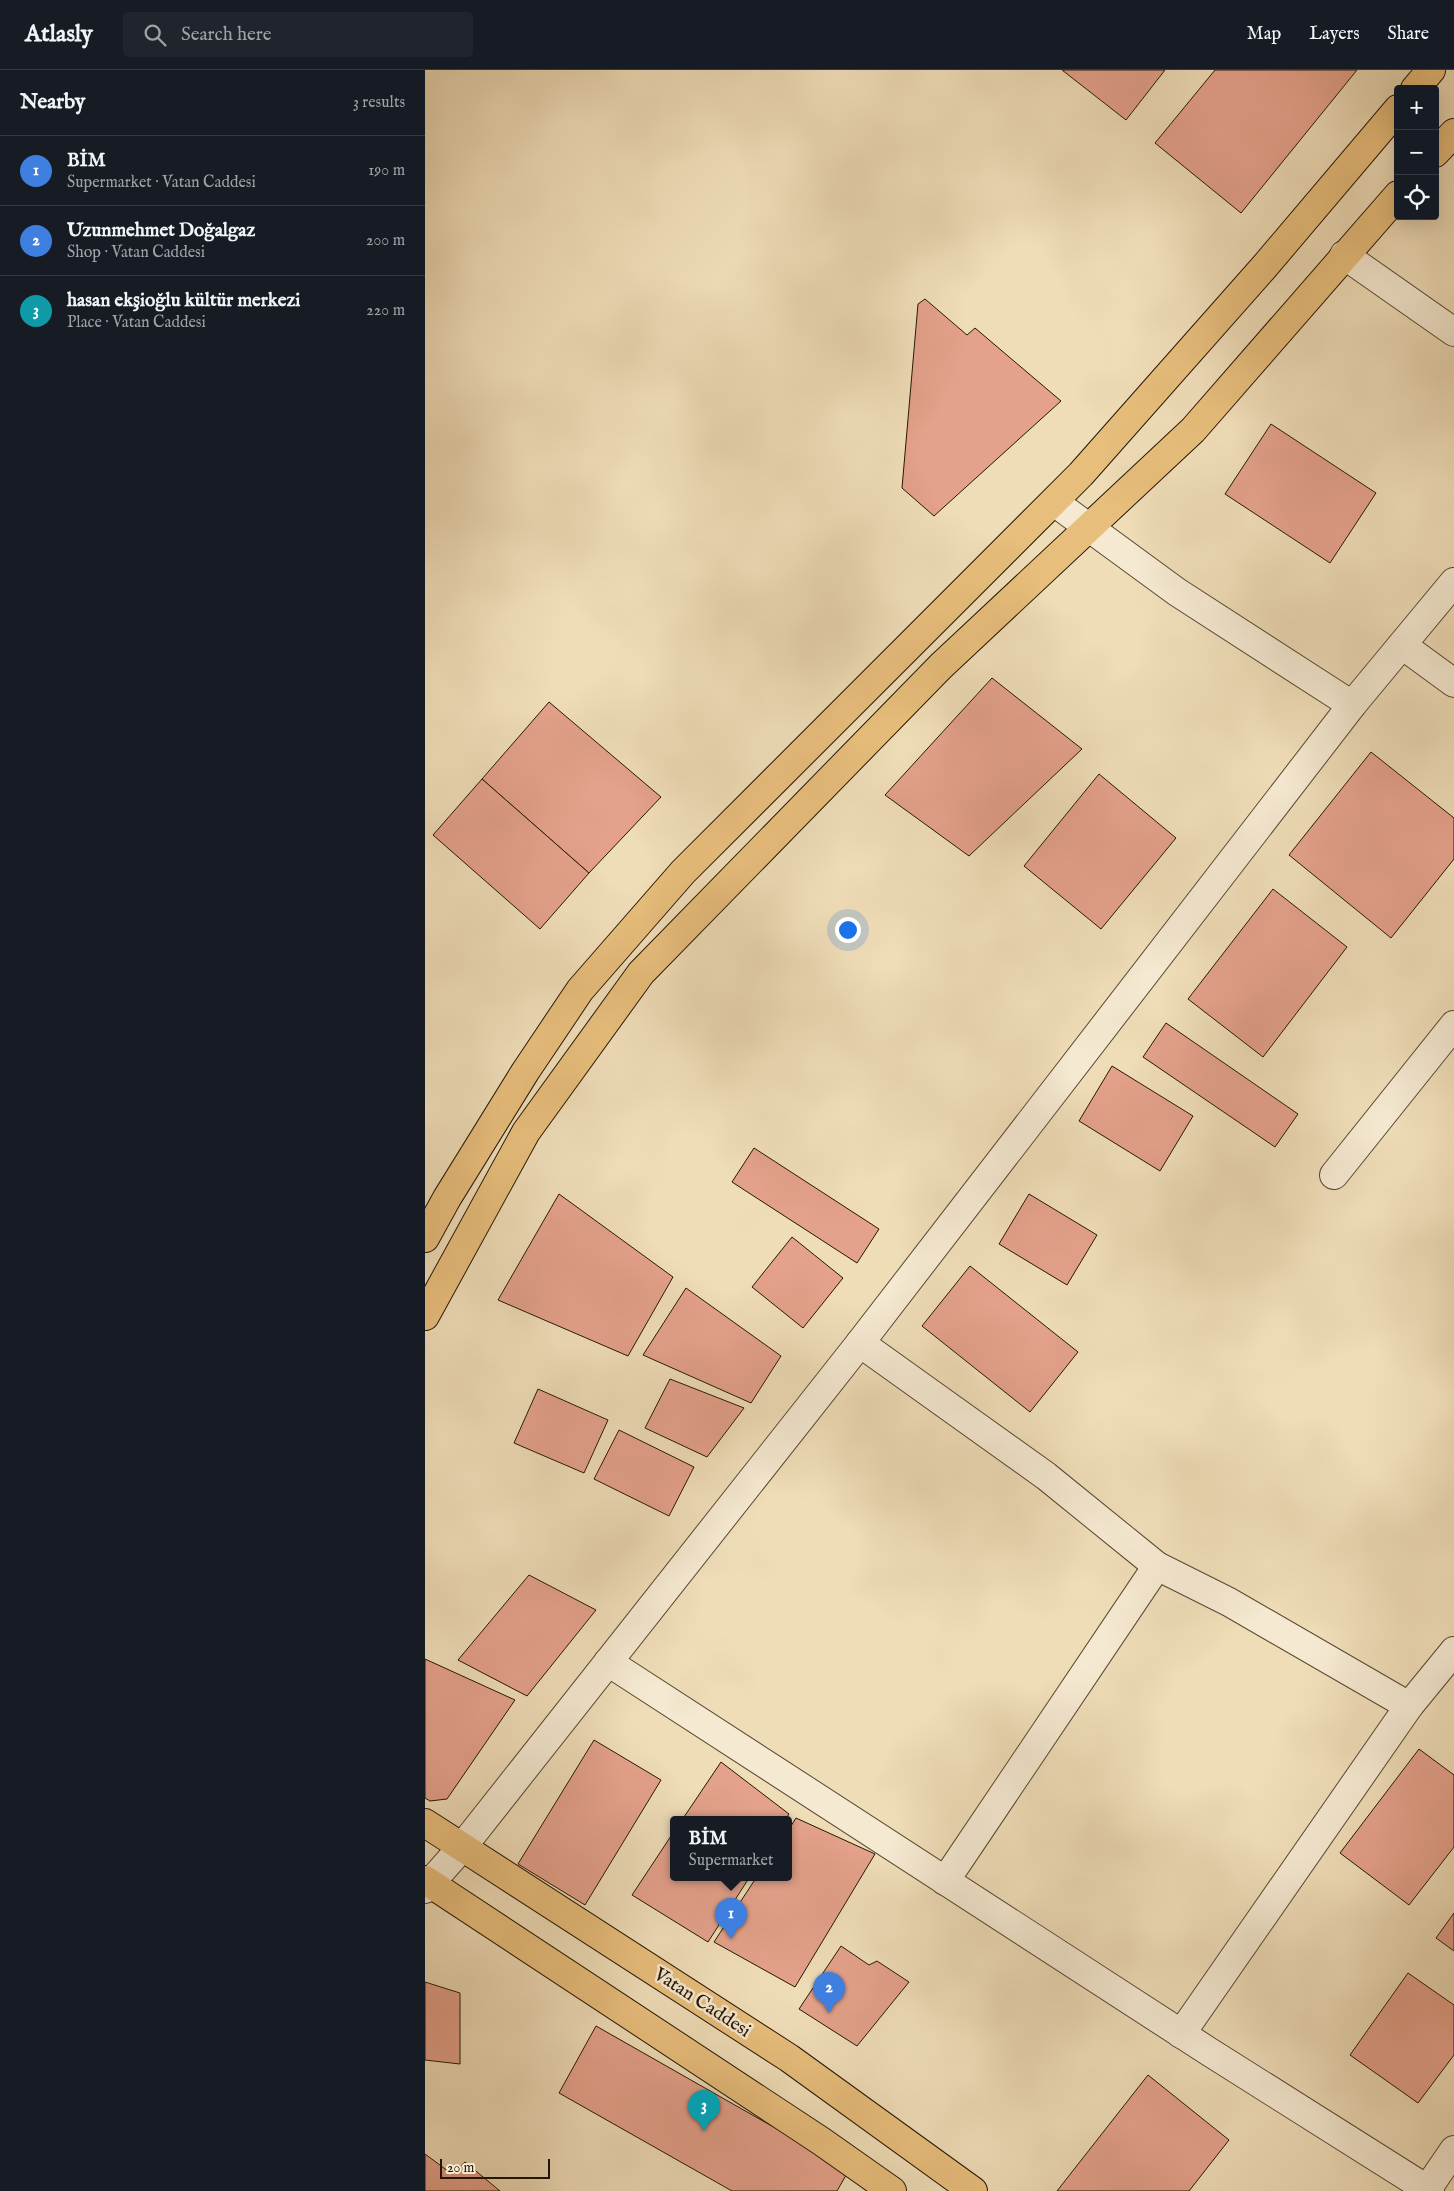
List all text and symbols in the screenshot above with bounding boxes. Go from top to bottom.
search box [123,12,473,57]
text: Atlasly [25,19,93,50]
icon: search [141,21,169,49]
text: Search here [181,23,271,47]
text: Map [1247,23,1281,46]
text: Layers [1309,23,1360,46]
text: Share [1388,23,1429,46]
map controls [1394,85,1439,220]
button: + [1394,85,1439,130]
text: Nearby [20,89,85,116]
text: 3 results [353,93,405,113]
button: − [1394,130,1439,175]
text: BİM [67,149,106,173]
text: 1 [33,161,39,181]
text: 190 m [368,161,405,181]
text: Supermarket · Vatan Caddesi [67,173,256,193]
button: locate [1394,175,1439,220]
text: Uzunmehmet Doğalgaz [67,219,255,243]
text: 2 [32,231,40,251]
text: 200 m [366,231,405,251]
text: Shop · Vatan Caddesi [67,243,205,263]
text: hasan ekşioğlu kültür merkezi [67,289,300,313]
text: 3 [33,301,39,321]
text: 220 m [366,301,405,321]
text: Place · Vatan Caddesi [67,313,206,333]
your location [835,917,861,943]
popup [670,1816,792,1881]
text: BİM [689,1827,727,1851]
text: Supermarket [689,1851,773,1871]
pin: 1 [715,1898,747,1939]
street label: Vatan Caddesi [648,1962,755,2043]
pin: 2 [813,1972,845,2013]
pin: 3 [688,2090,720,2131]
scale bar [440,2156,550,2179]
text: 20 m [447,2159,474,2177]

